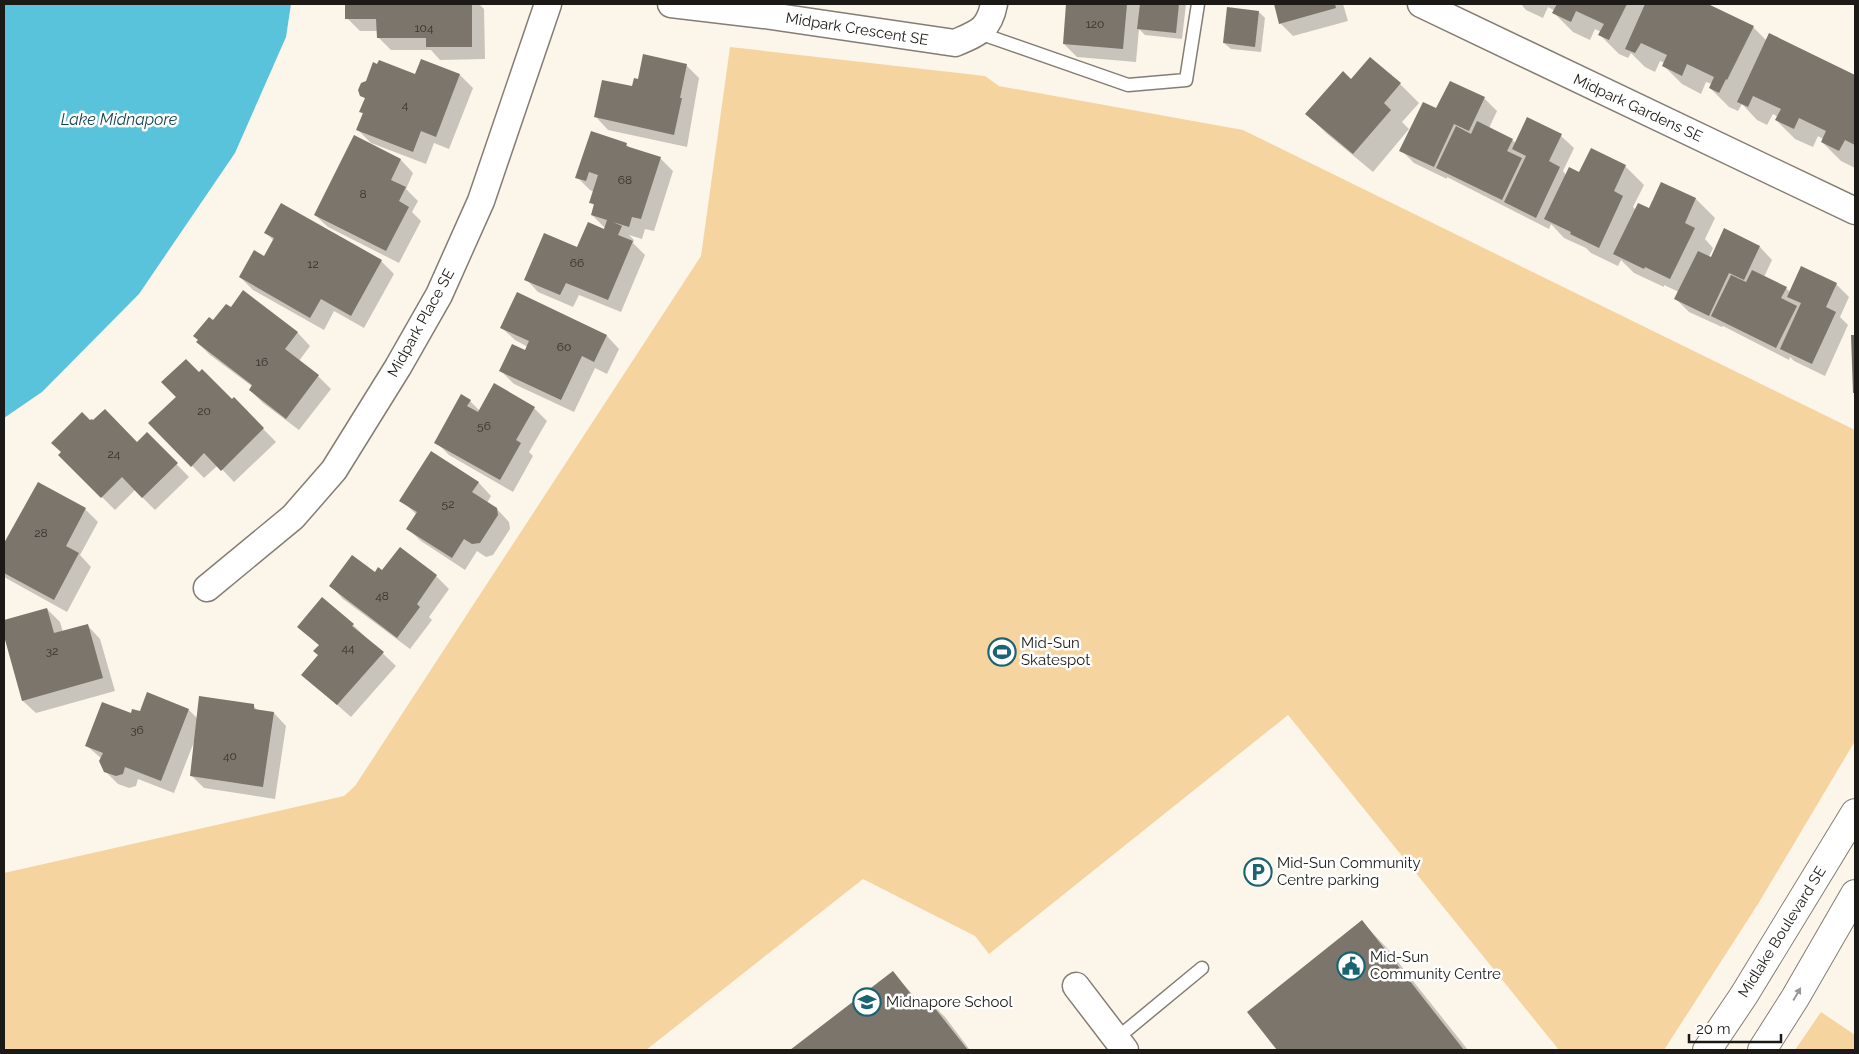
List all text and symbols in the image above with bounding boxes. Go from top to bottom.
street label: Midpark Crescent SE [784,9,930,49]
house number: 120 [1086,17,1104,31]
house number: 104 [414,21,434,35]
street label: Midpark Gardens SE [1571,70,1705,146]
house number: 4 [402,98,409,112]
water label: Lake Midnapore [61,110,178,129]
house number: 68 [618,173,632,187]
house number: 8 [359,187,367,201]
house number: 66 [570,256,584,270]
house number: 12 [307,257,319,271]
street label: Midpark Place SE [384,266,458,380]
house number: 60 [557,340,571,354]
house number: 16 [256,355,268,369]
house number: 20 [197,404,211,418]
house number: 56 [477,419,491,433]
house number: 24 [108,447,121,461]
house number: 52 [442,497,454,511]
house number: 28 [34,526,48,540]
house number: 48 [375,589,389,603]
place label: Mid-Sun Skatespot [1021,634,1090,669]
sports icon: Mid-Sun Skatespot [987,637,1017,667]
house number: 44 [341,641,355,655]
house number: 32 [46,644,58,658]
house number: 36 [130,723,144,737]
house number: 40 [223,749,237,763]
place label: Mid-Sun Community Centre parking [1277,854,1421,889]
parking icon: Mid-Sun Community Centre parking [1243,857,1273,887]
street label: Midlake Boulevard SE [1734,863,1830,1001]
place label: Mid-Sun Community Centre [1370,948,1501,983]
public building icon: Mid-Sun Community Centre [1336,951,1366,981]
school or university icon: Midnapore School [852,987,882,1017]
one-way arrow [1793,988,1802,1001]
place label: Midnapore School [886,993,1013,1011]
scale bar [1689,1012,1782,1044]
text: 20 m [1696,1020,1731,1038]

